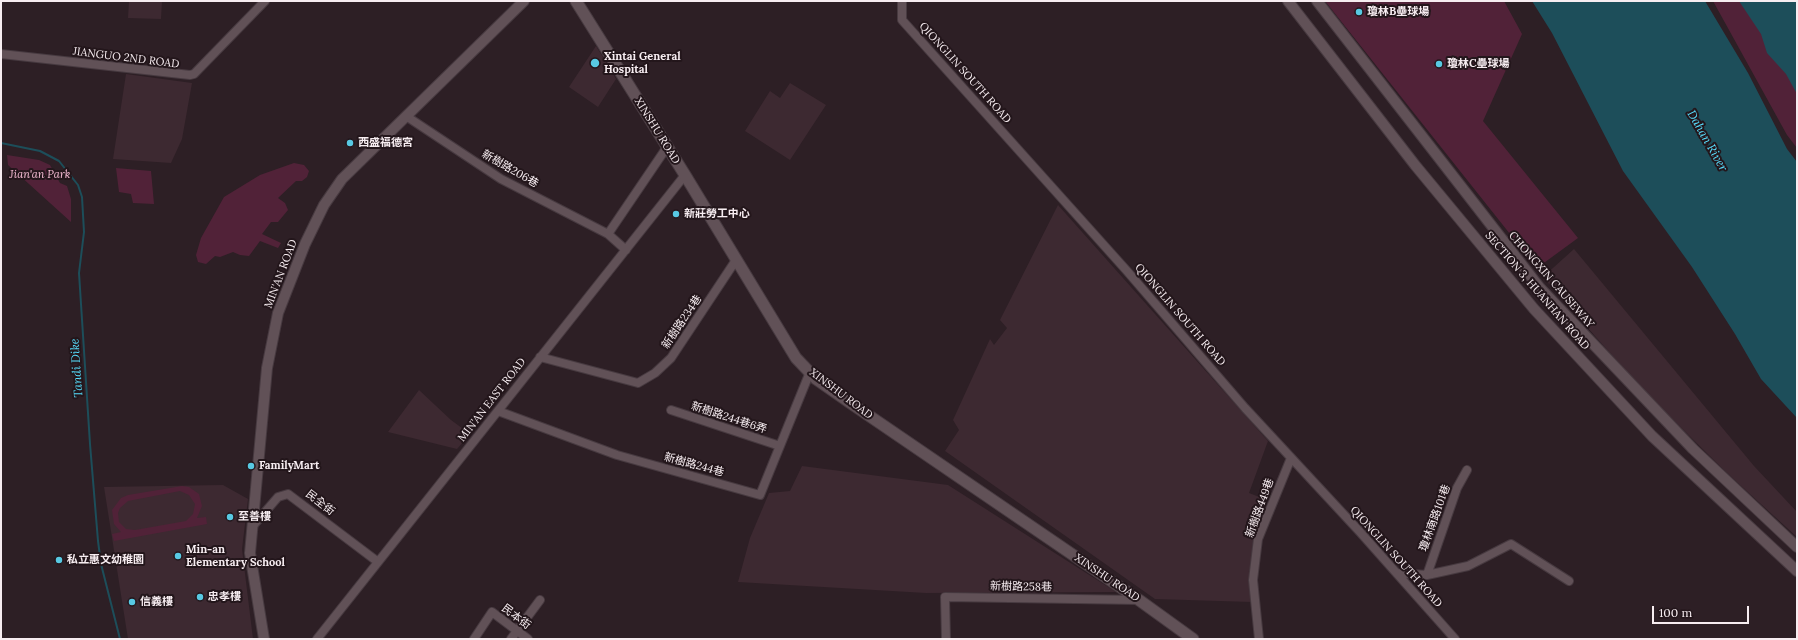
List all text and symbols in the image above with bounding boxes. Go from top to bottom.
place label: 瓊林B壘球場 [1367,5,1429,19]
marker: 瓊林B壘球場 [1354,7,1364,17]
street label: QIONGLIN SOUTH ROAD [916,20,1014,126]
street label: JIANGUO 2ND ROAD [72,45,180,71]
place label: Xintai General Hospital [604,50,681,76]
marker: Xintai General Hospital [589,57,601,69]
place label: 瓊林C壘球場 [1447,57,1510,71]
marker: 瓊林C壘球場 [1434,59,1444,69]
street label: XINSHU ROAD [631,95,683,167]
water label: Dahan River [1684,108,1730,174]
place label: 西盛福德宮 [358,136,413,150]
marker: 西盛福德宮 [345,138,355,148]
street label: 新樹路206巷 [479,148,541,190]
park label: Jian'an Park [10,168,70,182]
place label: 新莊勞工中心 [684,207,750,221]
marker: 新莊勞工中心 [671,209,681,219]
street label: SECTION 3, HUANHAN ROAD [1482,229,1592,353]
street label: CHONGXIN CAUSEWAY [1506,229,1596,331]
street label: MIN'AN ROAD [262,238,300,310]
street label: QIONGLIN SOUTH ROAD [1132,261,1228,369]
street label: 新樹路234巷 [659,293,705,351]
water label: Tandi Dike [68,338,86,398]
street label: MIN'AN EAST ROAD [455,356,529,444]
street label: XINSHU ROAD [807,366,875,422]
street label: 新樹路244巷6弄 [689,400,769,436]
street label: 新樹路244巷 [663,451,725,479]
place label: FamilyMart [259,459,320,473]
marker: FamilyMart [246,461,256,471]
street label: 新樹路449巷 [1243,476,1277,540]
street label: 瓊林南路101巷 [1417,483,1453,553]
street label: 民全街 [303,488,337,518]
street label: QIONGLIN SOUTH ROAD [1347,504,1445,610]
place label: 至善樓 [238,510,271,524]
marker: 至善樓 [225,512,235,522]
place label: Min-an Elementary School [186,543,285,569]
marker: Min-an Elementary School [173,551,183,561]
street label: XINSHU ROAD [1072,551,1142,605]
place label: 私立惠文幼稚園 [67,553,144,567]
marker: 私立惠文幼稚園 [54,555,64,565]
street label: 新樹路258巷 [990,580,1052,594]
place label: 忠孝樓 [208,590,241,604]
marker: 忠孝樓 [195,592,205,602]
place label: 信義樓 [140,595,173,609]
marker: 信義樓 [127,597,137,607]
scale bar [1654,598,1751,624]
street label: 民本街 [499,602,533,632]
text: 100 m [1659,605,1692,620]

